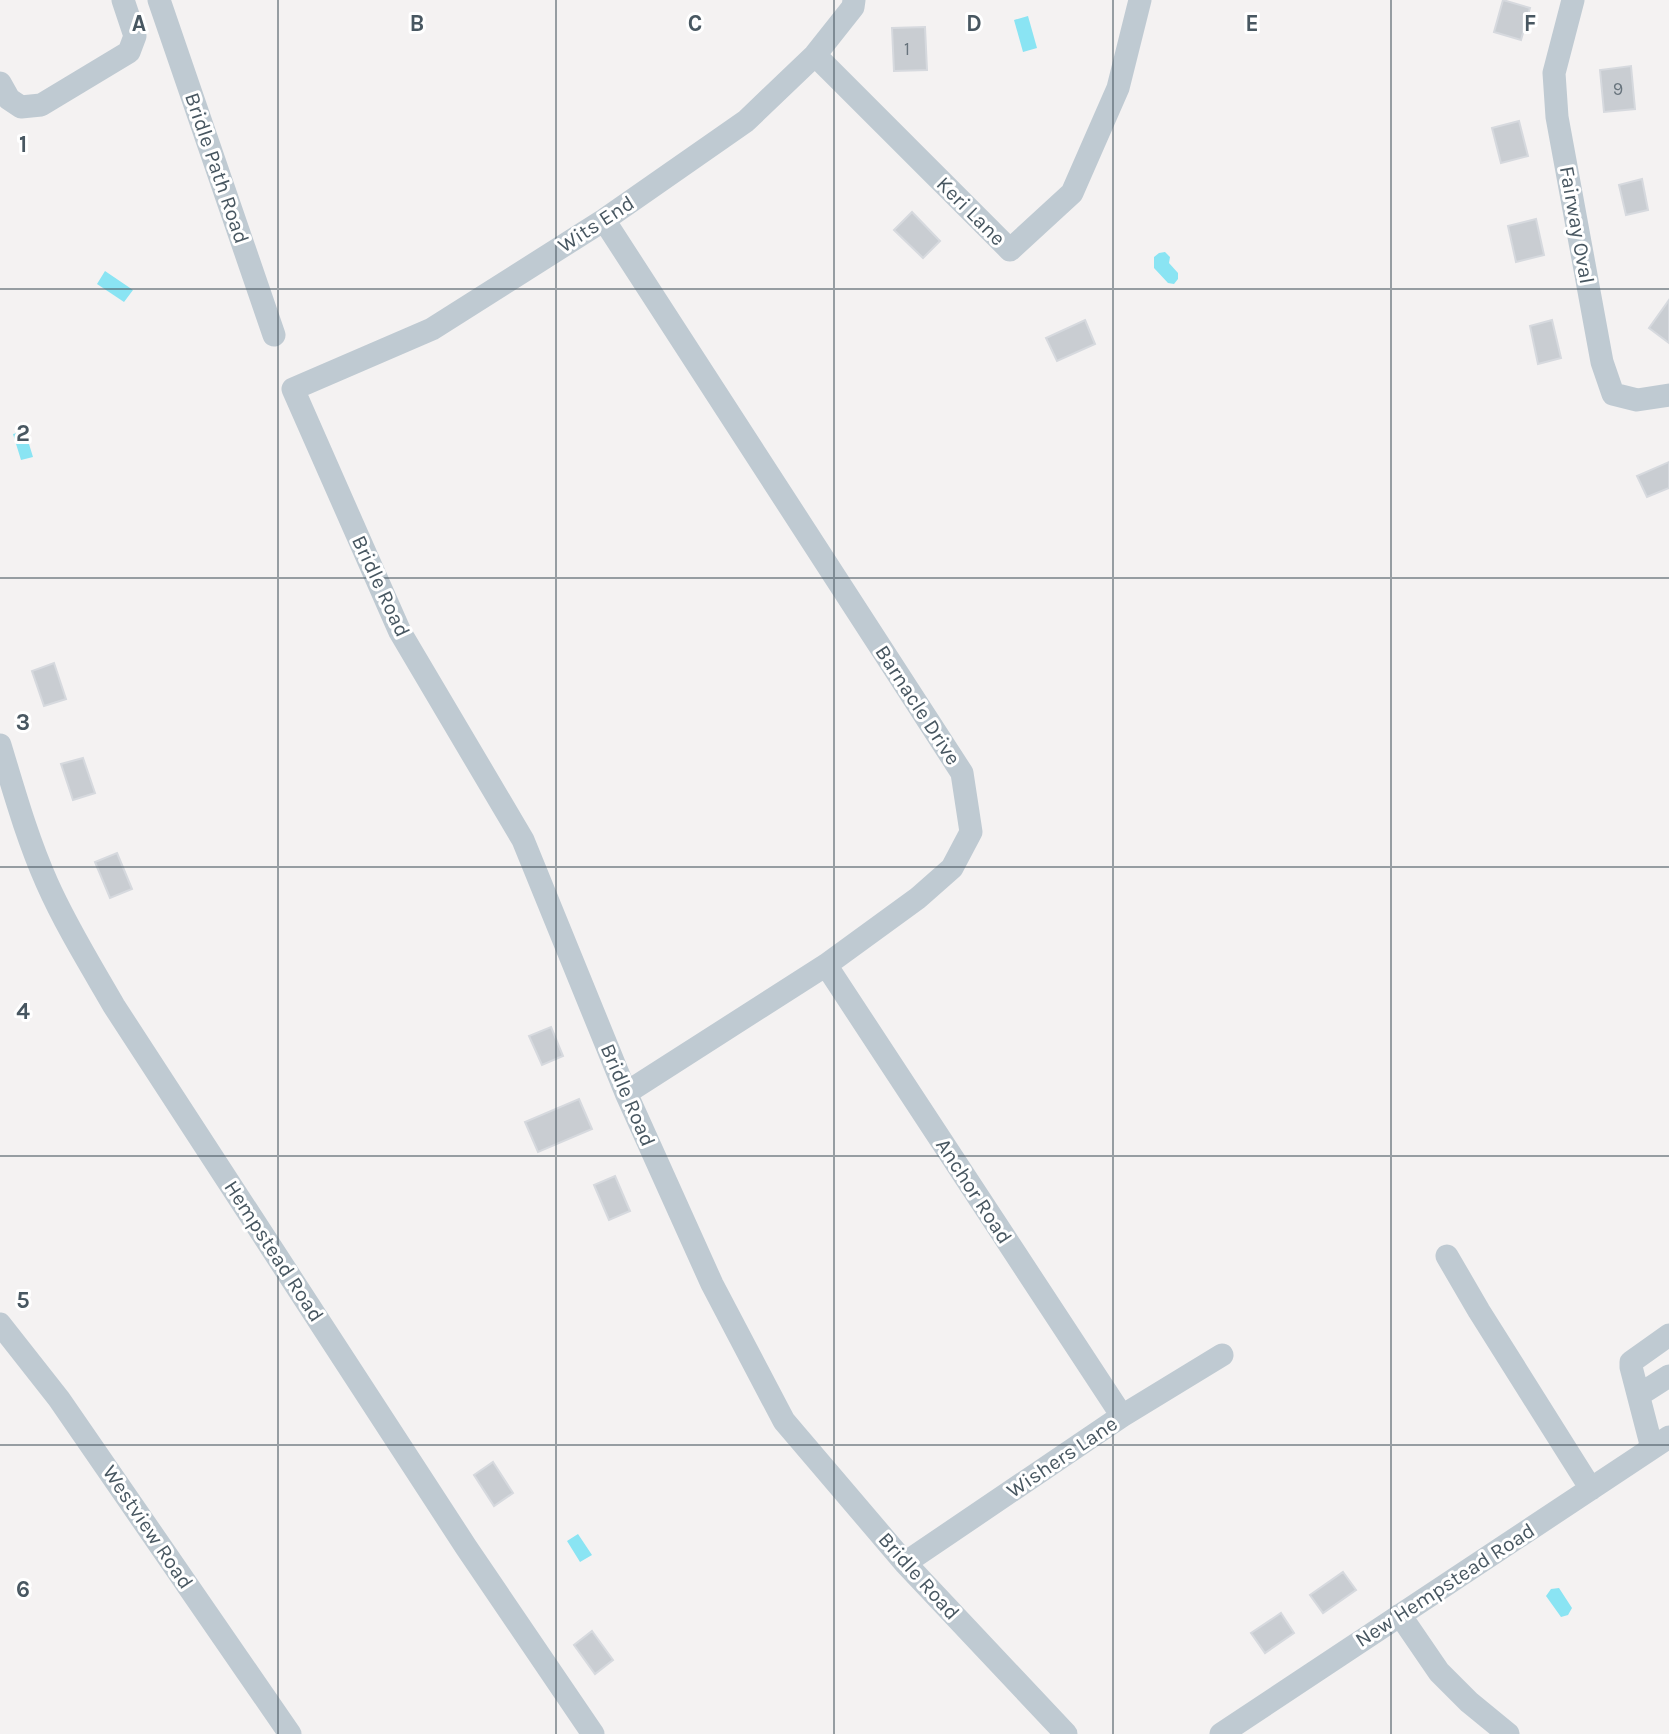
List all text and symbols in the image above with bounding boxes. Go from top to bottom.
text: A [132,10,146,37]
text: B [410,10,424,37]
text: C [688,10,702,37]
text: D [966,10,982,37]
text: E [1245,10,1259,37]
text: F [1524,10,1536,37]
house number: 1 [904,38,910,60]
house number: 9 [1613,78,1623,100]
street label: Bridle Path Road [180,89,254,247]
text: 1 [19,131,27,158]
street label: Fairway Oval [1555,164,1599,286]
street label: Keri Lane [932,172,1010,250]
street label: Wits End [553,191,639,257]
text: 2 [16,420,30,447]
street label: Bridle Road [347,531,415,641]
street label: Barnacle Drive [870,641,966,769]
text: 3 [16,709,30,736]
text: 4 [16,998,30,1025]
street label: Bridle Road [596,1040,660,1150]
street label: Anchor Road [931,1134,1017,1248]
street label: Hempstead Road [219,1176,329,1326]
text: 5 [16,1287,30,1314]
street label: Wishers Lane [1002,1411,1122,1503]
street label: Westview Road [98,1461,198,1593]
street label: New Hempstead Road [1351,1518,1539,1652]
street label: Bridle Road [873,1527,965,1625]
text: 6 [16,1576,30,1603]

